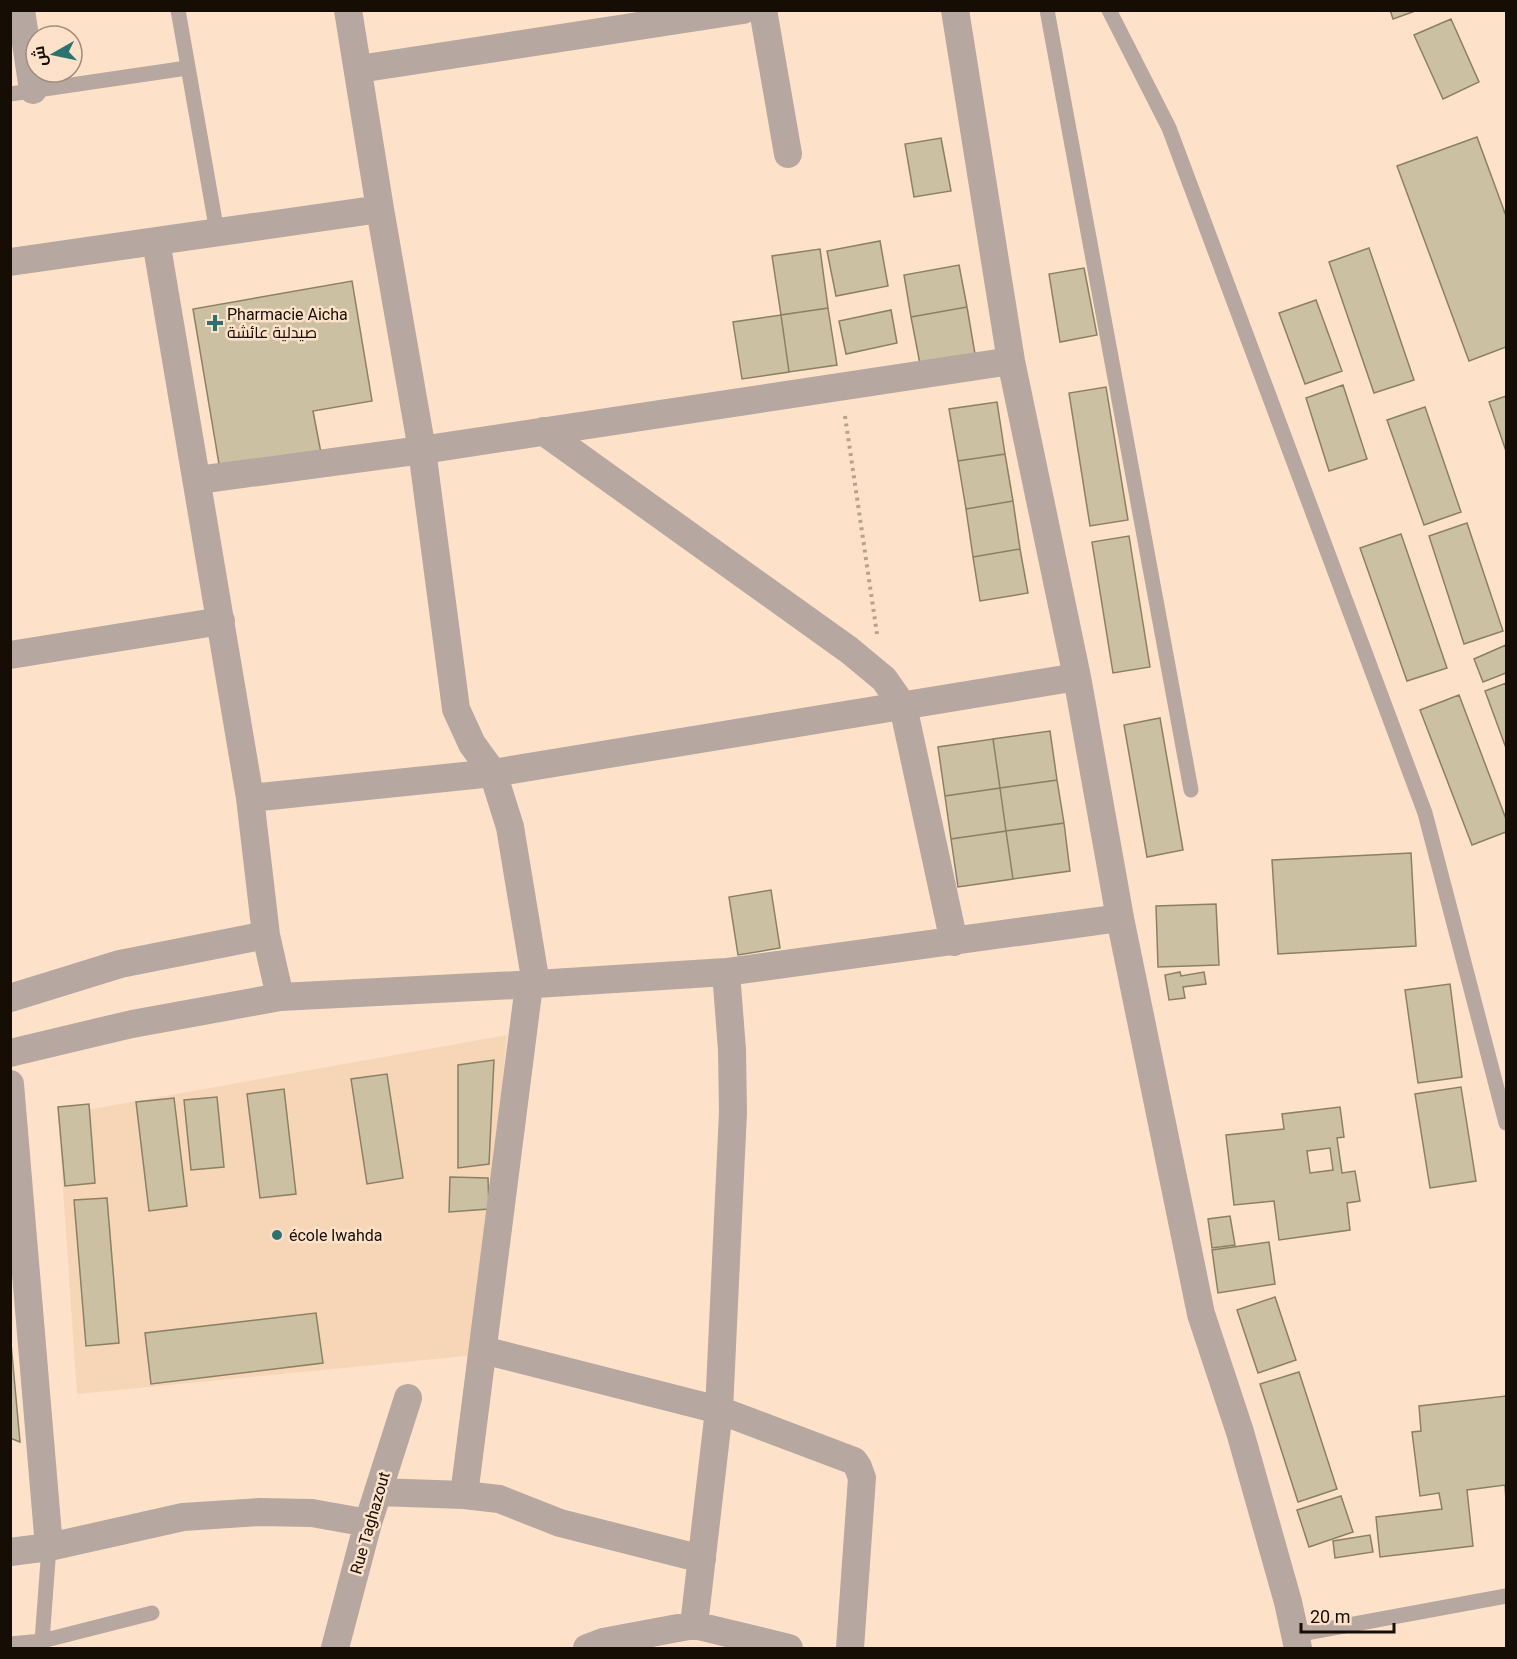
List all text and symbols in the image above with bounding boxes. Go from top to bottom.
north arrow [24,24,84,84]
text: ش [29,45,51,68]
place label: Pharmacie Aicha صيدلية عائشة [227,305,348,342]
marker: Pharmacie Aicha صيدلية عائشة [208,316,222,330]
place label: école lwahda [289,1226,382,1245]
marker: école lwahda [270,1228,284,1242]
street label: Rue Taghazout [346,1470,394,1576]
scale bar [1301,1596,1394,1634]
text: 20 m [1310,1606,1350,1627]

